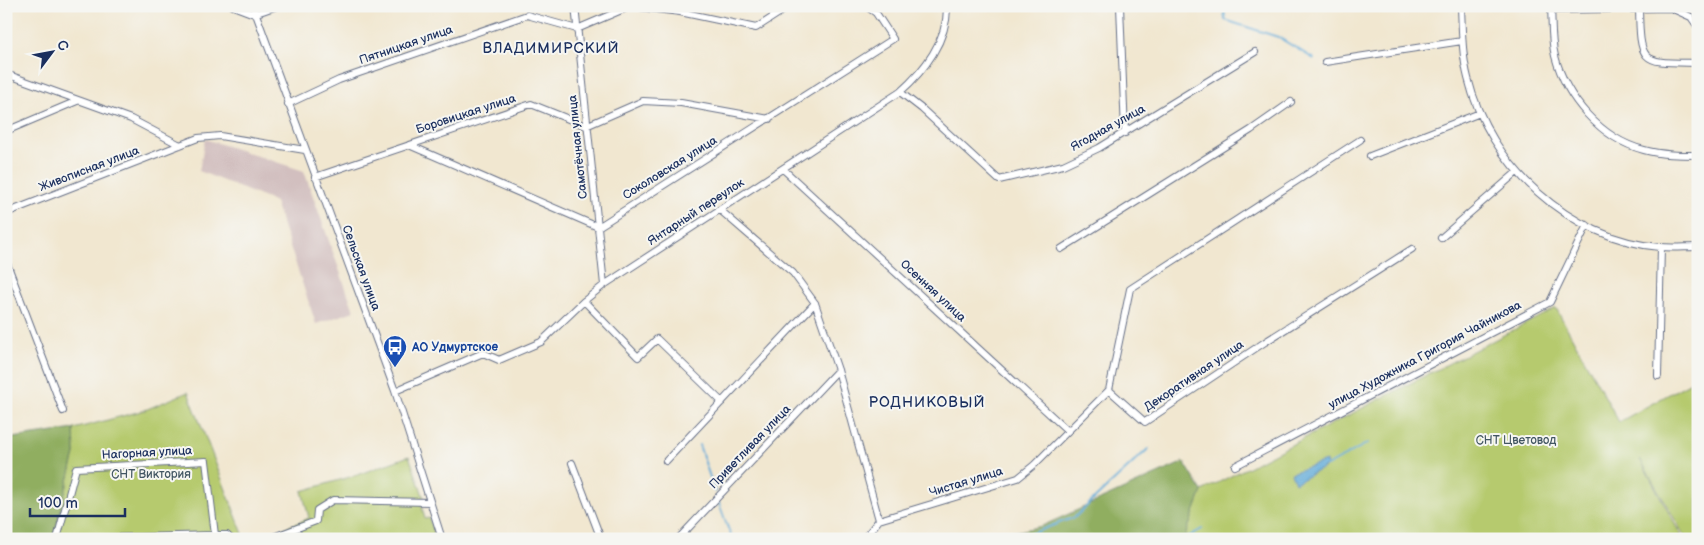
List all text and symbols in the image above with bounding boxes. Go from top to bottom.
street label: Пятницкая улица [357,22,455,68]
north arrow [28,28,78,78]
text: С [53,37,73,54]
district label: ВЛАДИМИРСКИЙ [482,39,620,58]
street label: Боровицкая улица [414,91,518,137]
street label: Самотёчная улица [565,94,591,200]
street label: Ягодная улица [1068,101,1148,155]
street label: Соколовская улица [620,133,720,203]
street label: Живописная улица [37,143,141,195]
street label: Янтарный переулок [645,175,748,249]
street label: Сельская улица [339,223,383,313]
street label: Осенняя улица [897,257,969,325]
street label: улица Художника Григория Чайникова [1326,298,1524,412]
bus stop icon: АО Удмуртское [382,334,408,368]
street label: Декоративная улица [1141,337,1247,415]
place label: АО Удмуртское [411,340,498,355]
district label: РОДНИКОВЫЙ [868,393,986,412]
street label: Приветливая улица [706,402,794,492]
park label: СНТ Цветовод [1476,433,1557,448]
street label: Нагорная улица [101,443,193,463]
street label: Чистая улица [927,464,1005,500]
park label: СНТ Виктория [111,467,191,482]
scale bar [30,485,125,517]
text: 100 m [38,494,78,513]

